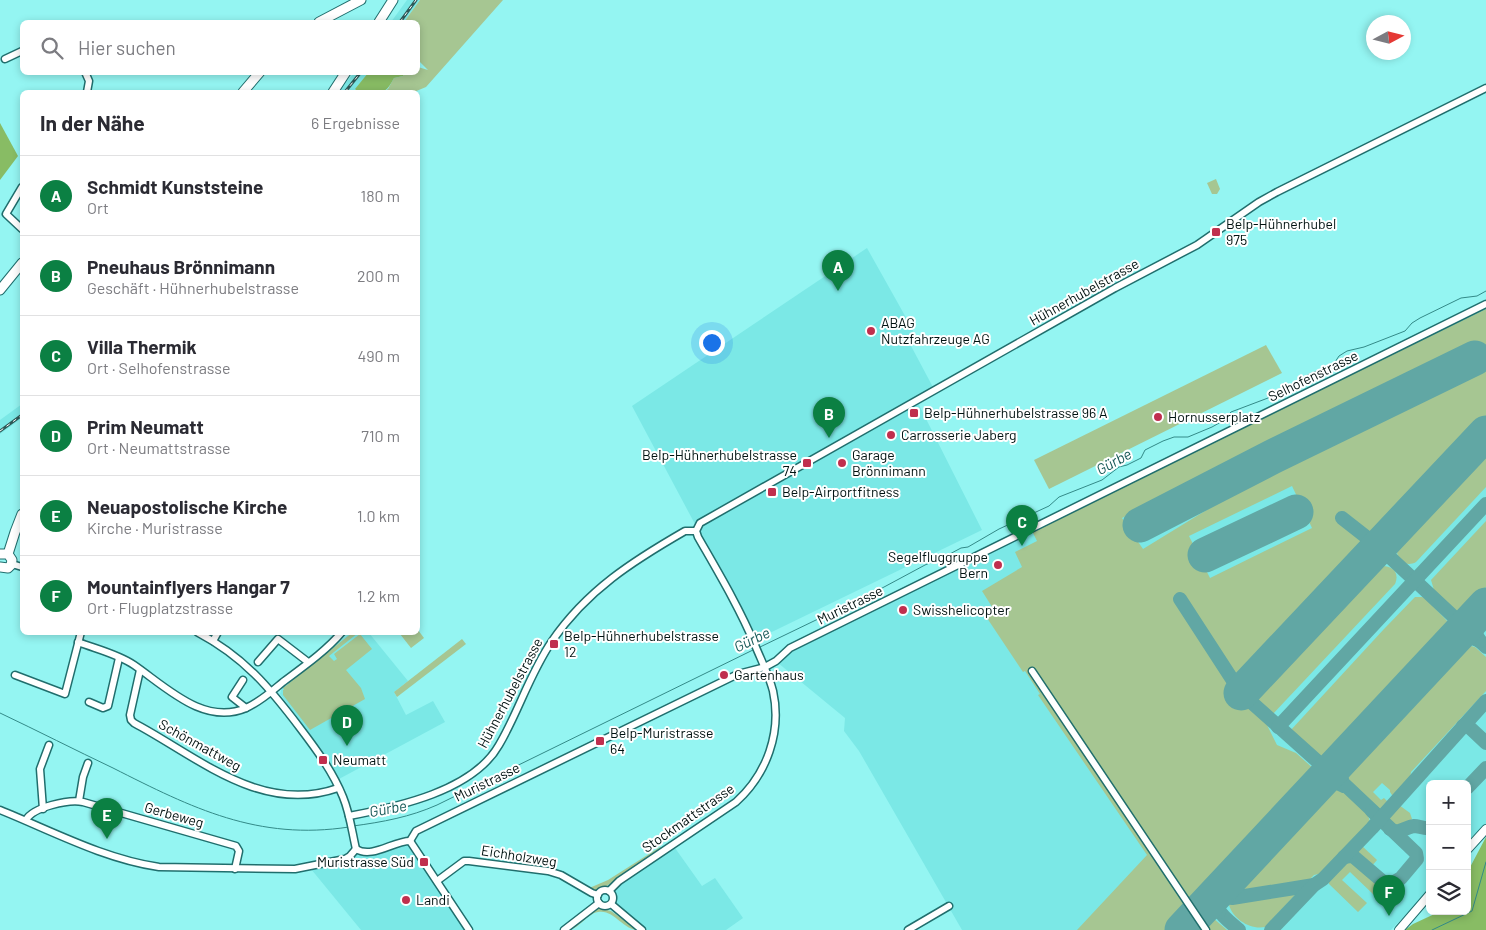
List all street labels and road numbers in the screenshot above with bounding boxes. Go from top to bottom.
street label: Hühnerhubelstrasse [1026,254,1141,329]
street label: Selhofenstrasse [1265,346,1361,405]
street label: Muristrasse [814,581,885,628]
street label: Hühnerhubelstrasse [473,635,546,751]
street label: Schönmattweg [156,715,244,774]
street label: Muristrasse [451,758,522,805]
street label: Stockmattstrasse [638,779,737,856]
street label: Gerbeweg [143,798,206,831]
street label: Eichholzweg [480,841,558,870]

